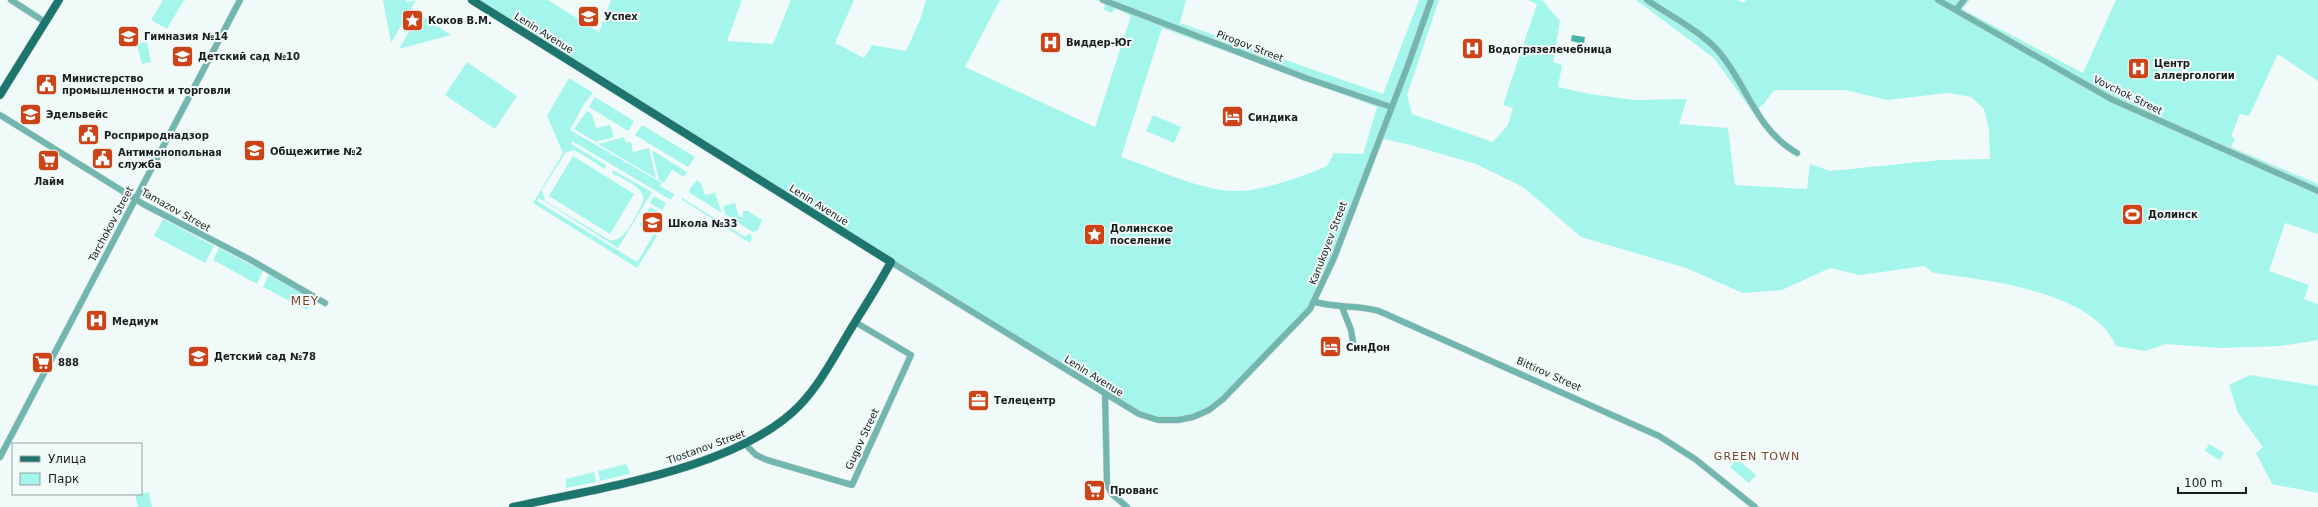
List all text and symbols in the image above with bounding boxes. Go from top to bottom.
school or university icon: Успех [576,3,602,29]
place icon: Коков В.М. [399,7,425,33]
street label: Lenin Avenue [513,10,575,56]
place label: Успех [604,11,638,22]
place label: Коков В.М. [428,15,492,26]
school or university icon: Гимназия №14 [116,23,142,49]
street label: Pirogov Street [1215,28,1285,64]
hospital icon: Виддер-Юг [1037,29,1063,55]
place label: Гимназия №14 [144,31,228,42]
hospital icon: Водогрязелечебница [1459,36,1485,62]
place label: Виддер-Юг [1066,37,1132,48]
school or university icon: Детский сад №10 [169,43,195,69]
place label: Водогрязелечебница [1488,44,1612,55]
place label: Детский сад №10 [198,51,300,62]
hospital icon: Центр аллергологии [2126,56,2152,82]
place label: Центр аллергологии [2154,58,2235,81]
public building icon: Министерство промышленности и торговли [33,71,59,97]
place label: Министерство промышленности и торговли [62,73,231,96]
street label: Vovchok Street [2092,74,2164,117]
school or university icon: Эдельвейс [17,101,43,127]
hotel icon: Синдика [1219,104,1245,130]
place label: Эдельвейс [46,109,108,120]
place label: Синдика [1248,112,1298,123]
public building icon: Росприроднадзор [75,122,101,148]
place label: Росприроднадзор [104,130,209,141]
school or university icon: Общежитие №2 [242,138,268,164]
public building icon: Антимонопольная служба [90,145,116,171]
place label: Общежитие №2 [270,146,362,157]
place label: Антимонопольная служба [118,147,222,170]
supermarket icon: Лайм [36,148,62,174]
place label: Лайм [34,176,64,187]
street label: Lenin Avenue [788,182,850,228]
street label: Tarchokov Street [86,185,135,264]
street label: Tamazov Street [139,186,213,234]
street label: Kanukoyev Street [1307,200,1349,286]
sports icon: Долинск [2119,201,2145,227]
place label: Долинск [2148,209,2198,220]
school or university icon: Школа №33 [639,210,665,236]
place label: Школа №33 [668,218,738,229]
place icon: Долинское поселение [1082,221,1108,247]
place label: Долинское поселение [1110,223,1174,246]
district label: MEY [291,294,319,308]
hospital icon: Медиум [84,308,110,334]
place label: Медиум [112,316,159,327]
hotel icon: СинДон [1317,334,1343,360]
place label: СинДон [1346,342,1390,353]
school or university icon: Детский сад №78 [185,343,211,369]
supermarket icon: 888 [29,349,55,375]
place label: Детский сад №78 [214,351,316,362]
street label: Lenin Avenue [1063,353,1125,399]
street label: Bittirov Street [1515,355,1583,393]
place label: 888 [58,357,79,368]
office icon: Телецентр [966,387,992,413]
place label: Телецентр [994,395,1056,406]
street label: Gugov Street [843,407,881,471]
street label: Tlostanov Street [665,428,747,467]
legend [12,443,142,495]
district label: GREEN TOWN [1714,450,1800,463]
text: Улица [48,452,86,466]
scale bar [2178,469,2246,495]
text: Парк [48,472,79,486]
text: 100 m [2184,476,2222,490]
supermarket icon: Прованс [1081,477,1107,503]
place label: Прованс [1110,485,1158,496]

